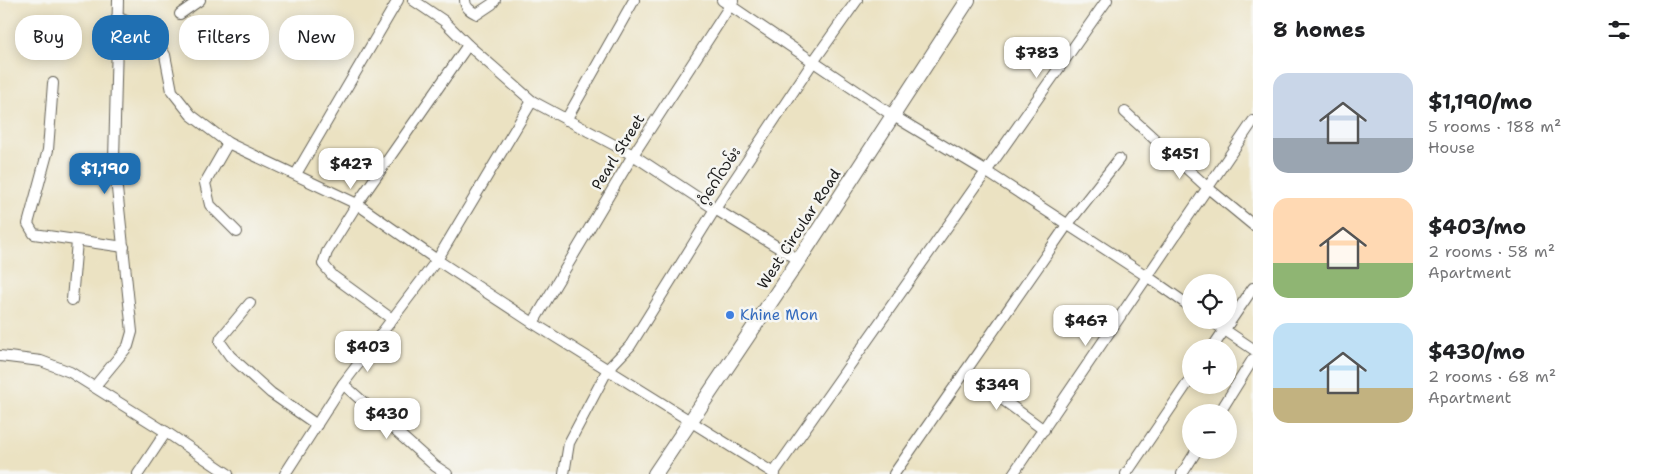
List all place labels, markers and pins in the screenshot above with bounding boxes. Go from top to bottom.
pin: $783 [1007,36,1067,79]
pin: $451 [1150,138,1210,180]
pin: $427 [321,148,381,190]
pin: $1,190 [64,152,146,195]
pin: $467 [1056,304,1116,347]
place label: Khine Mon [740,305,818,325]
marker: Khine Mon [724,309,736,321]
pin: $403 [338,330,398,373]
pin: $349 [967,368,1027,411]
pin: $430 [357,398,417,440]

